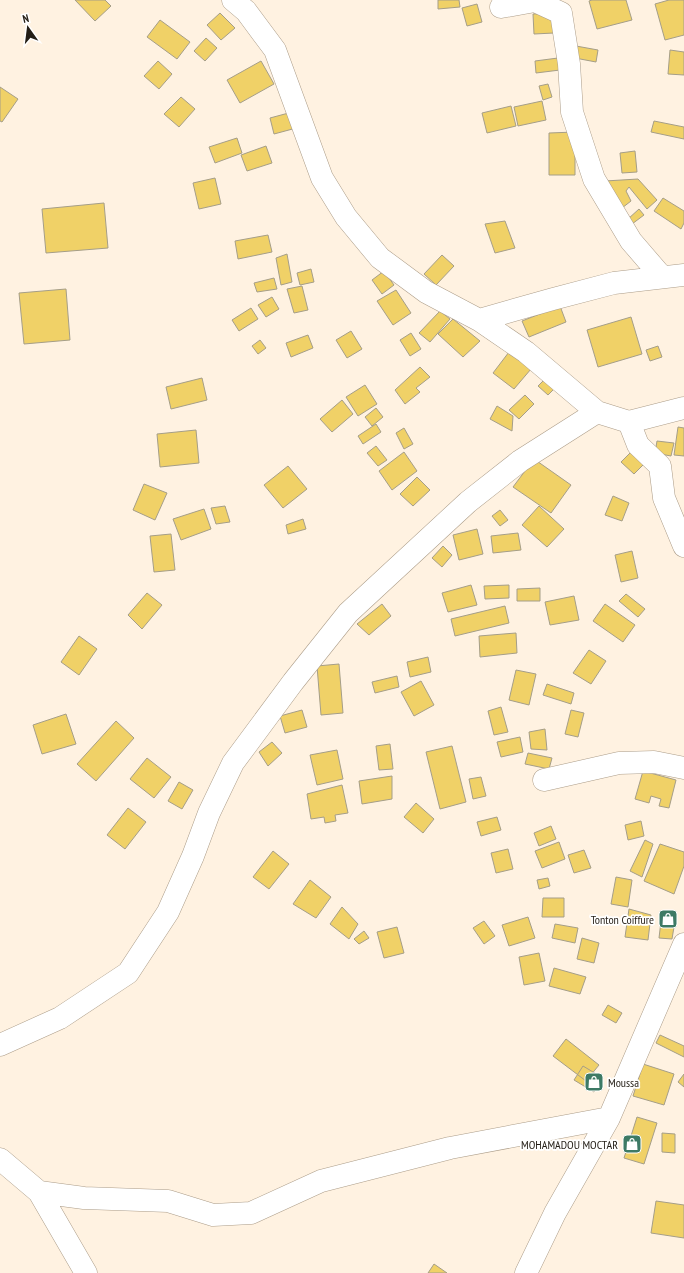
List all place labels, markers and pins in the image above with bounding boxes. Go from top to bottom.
shop icon: Tonton Coiffure [657,908,679,930]
place label: Tonton Coiffure [591,912,654,927]
shop icon: Moussa [583,1071,605,1093]
place label: Moussa [608,1075,639,1090]
shop icon: MOHAMADOU MOCTAR [621,1133,643,1155]
place label: MOHAMADOU MOCTAR [521,1137,618,1152]

